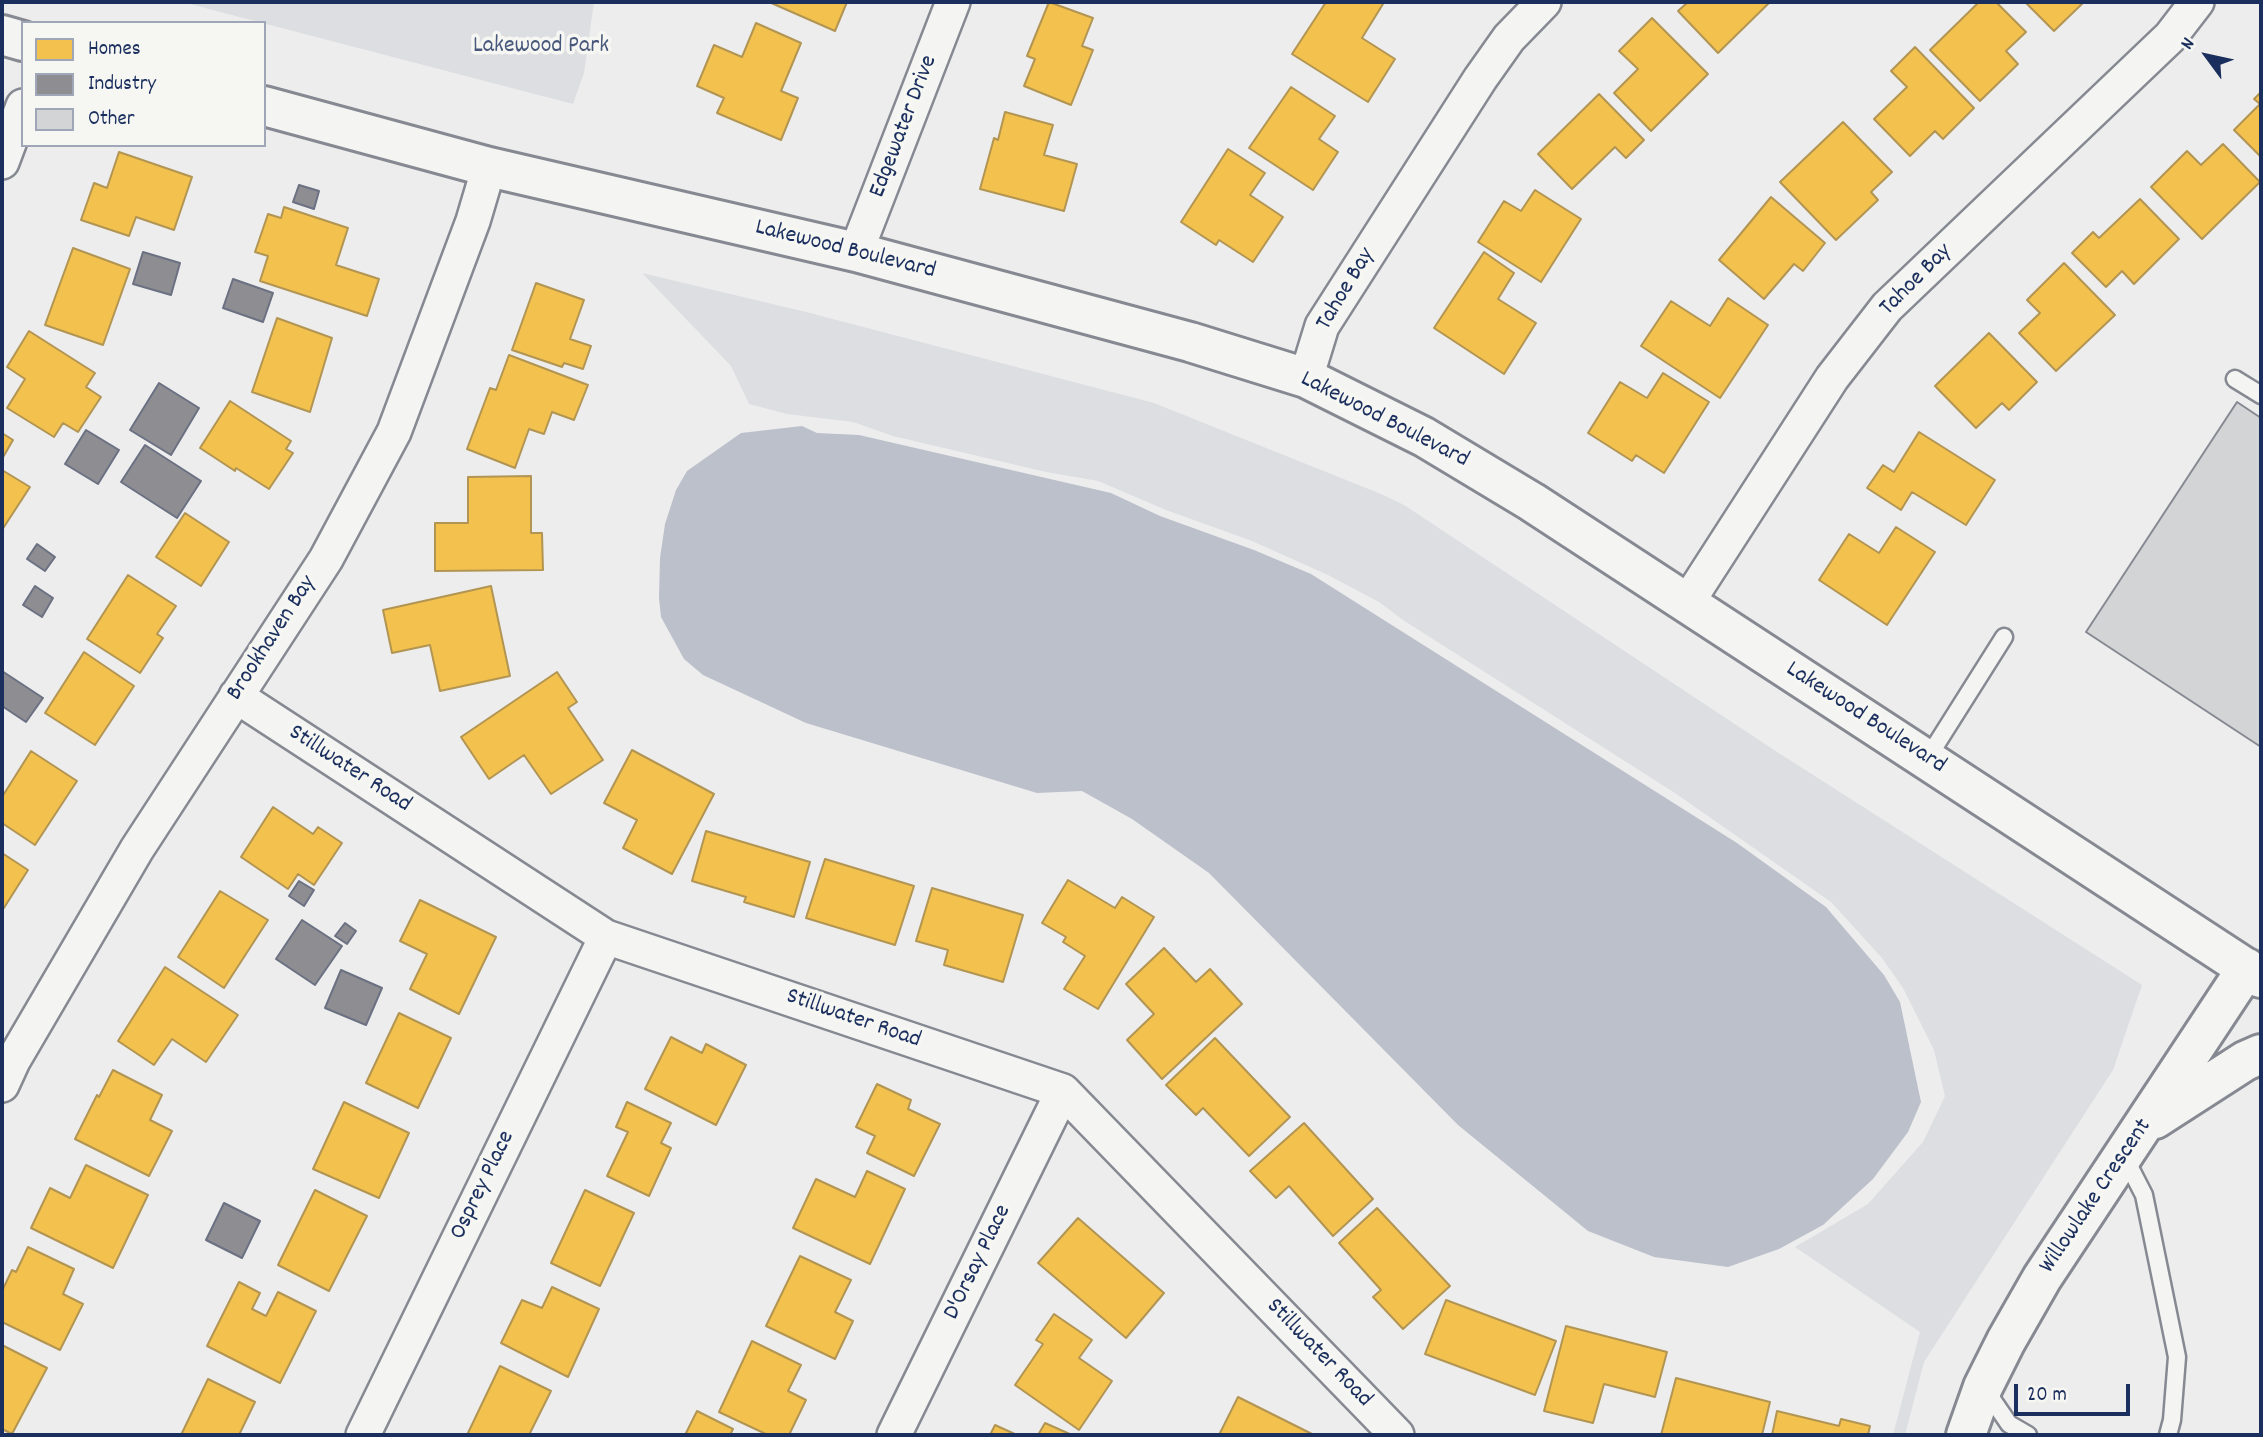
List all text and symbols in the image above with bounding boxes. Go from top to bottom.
legend [21,21,266,147]
north arrow [2172,21,2242,91]
text: N [2175,33,2203,56]
park label: Lakewood Park [473,34,609,62]
text: Homes [88,35,141,65]
street label: Edgewater Drive [865,52,945,202]
text: Industry [88,70,156,100]
text: Other [88,105,134,135]
street label: Lakewood Boulevard [752,215,938,287]
street label: Tahoe Bay [1875,239,1959,323]
street label: Tahoe Bay [1311,244,1383,336]
street label: Lakewood Boulevard [1295,366,1473,476]
street label: Brookhaven Bay [222,571,324,707]
street label: Lakewood Boulevard [1780,657,1950,781]
street label: Stillwater Road [282,720,416,820]
street label: Stillwater Road [782,983,924,1057]
street label: Willowlake Crescent [2035,1114,2159,1280]
street label: Osprey Place [445,1127,523,1245]
street label: D'Orsay Place [939,1201,1019,1325]
street label: Stillwater Road [1259,1293,1377,1415]
scale bar [2018,1370,2134,1414]
text: 20 m [2027,1381,2067,1411]

